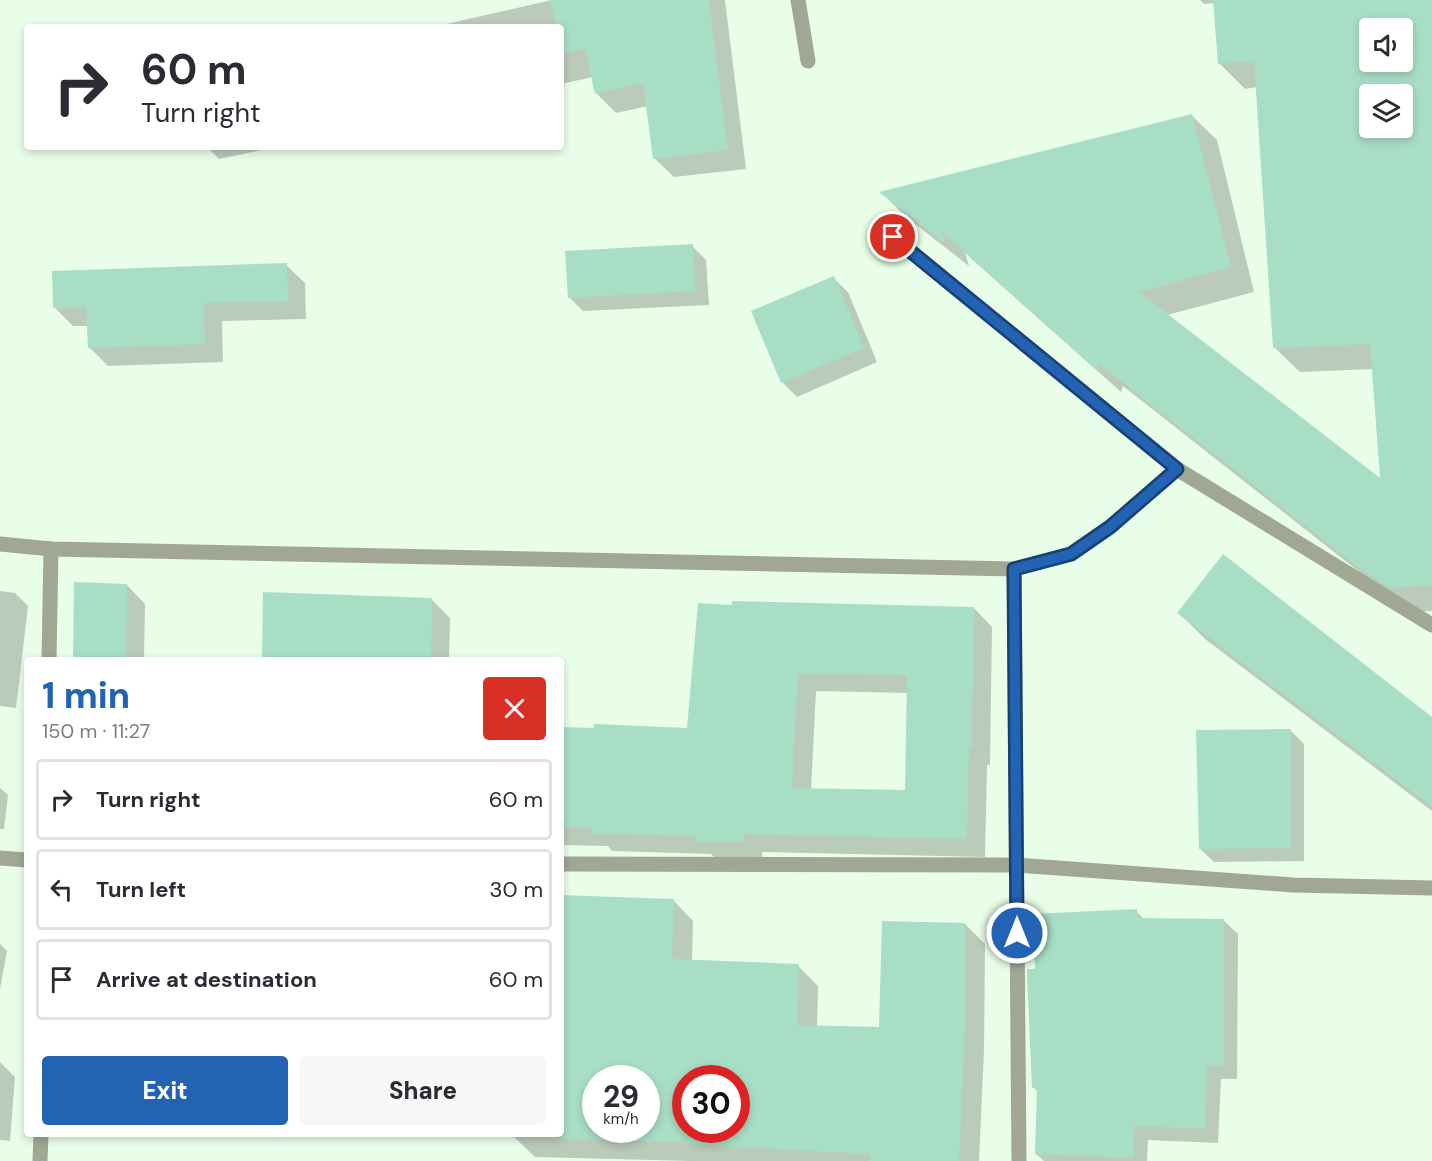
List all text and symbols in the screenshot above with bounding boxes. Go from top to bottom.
map controls [1359,18,1413,138]
button: sound [1359,18,1413,72]
text: 60 m [141,42,247,97]
icon: right [42,48,120,126]
button: layers [1359,84,1413,138]
text: Turn right [141,95,261,130]
pin [867,211,918,262]
icon: arrive [876,220,909,253]
text: 1 min [42,672,130,719]
button: close [483,677,546,740]
text: 150 m · 11:27 [42,718,150,744]
icon: right [45,783,78,816]
text: Turn right [96,785,201,814]
text: 60 m [489,785,543,814]
icon: left [45,873,78,906]
text: Turn left [96,875,186,904]
text: 30 m [489,875,543,904]
position arrow [985,901,1049,965]
icon: arrive [45,963,78,996]
text: Arrive at destination [96,965,317,994]
text: 60 m [489,965,543,994]
button: Exit [42,1056,288,1125]
button: Share [300,1056,546,1125]
speed limit sign: 30 [672,1065,750,1143]
text: 29 [603,1077,639,1116]
text: km/h [603,1109,639,1129]

